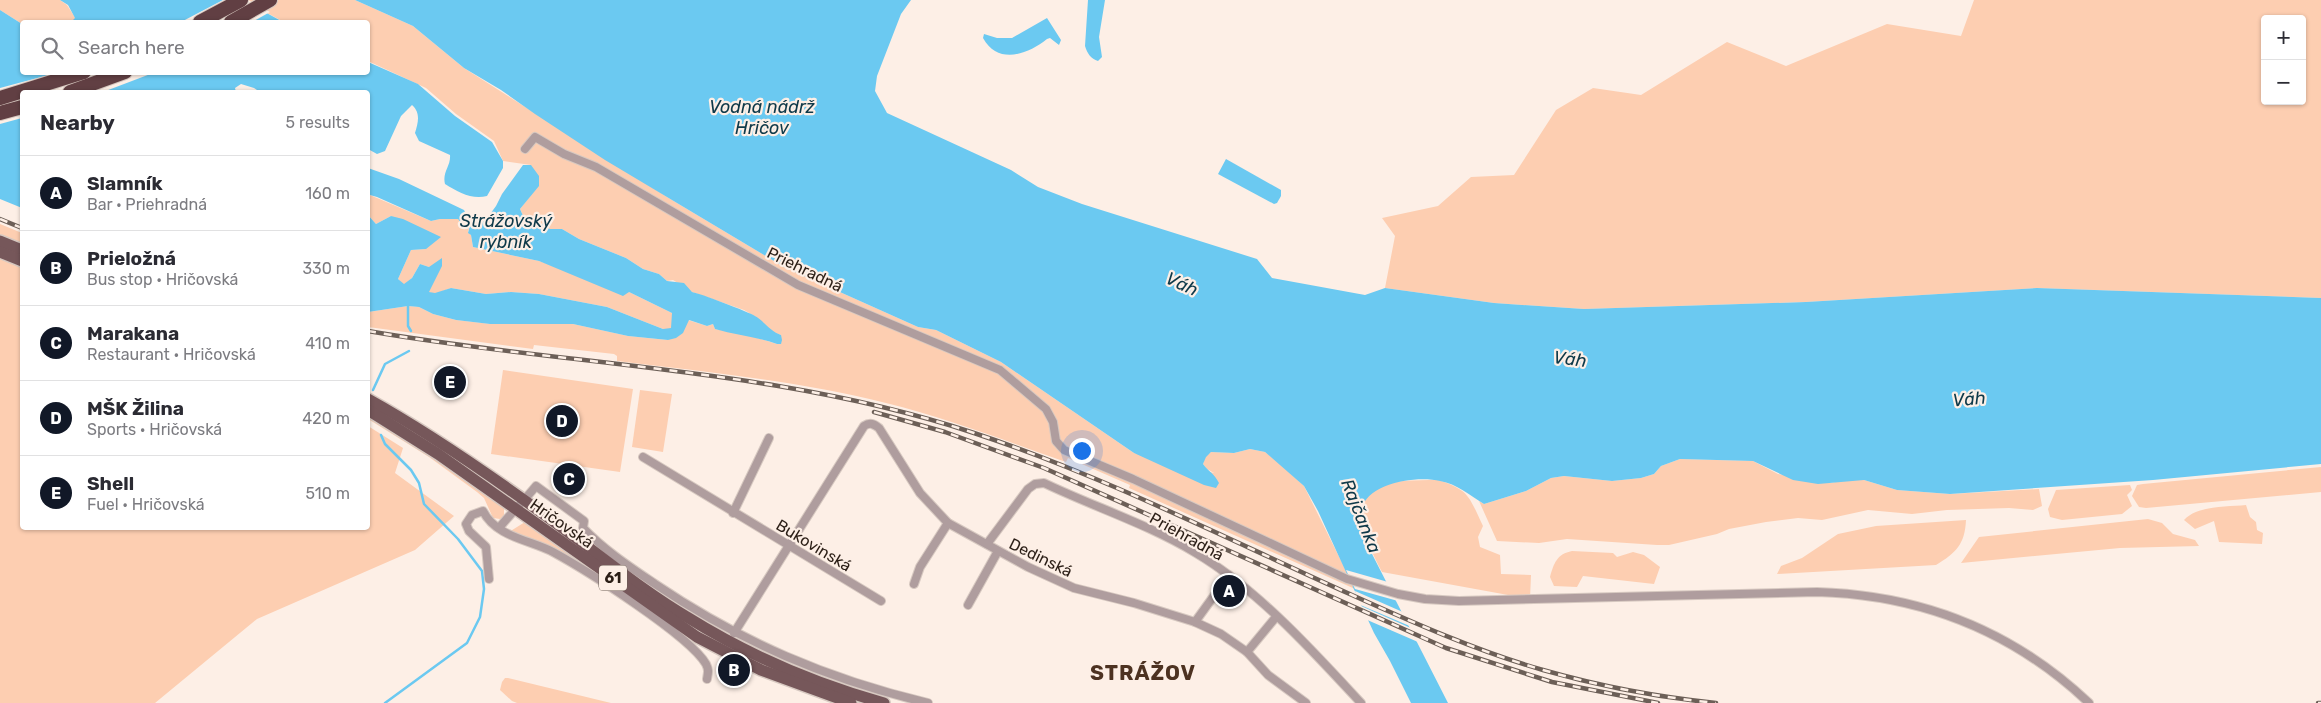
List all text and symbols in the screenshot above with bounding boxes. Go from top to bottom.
map controls [2261,15,2306,105]
button: + [2261,15,2306,60]
search box [20,20,370,75]
icon: search [38,34,66,62]
text: Search here [78,36,185,59]
button: − [2261,60,2306,105]
water label: Vodná nádrž Hričov [709,96,815,139]
text: Nearby [40,110,115,135]
text: 5 results [286,113,350,132]
text: Slamník [87,172,163,195]
text: A [50,184,62,203]
text: 160 m [305,184,350,203]
text: Bar · Priehradná [87,195,207,214]
water label: Strážovský rybník [460,210,553,253]
street label: Priehradná [764,243,846,296]
text: Prieložná [87,247,176,270]
text: B [50,259,62,278]
text: 330 m [302,259,350,278]
water label: Váh [1162,267,1202,301]
text: Bus stop · Hričovská [87,270,238,289]
text: Marakana [87,322,179,345]
text: C [50,334,62,353]
text: 410 m [305,334,350,353]
text: Restaurant · Hričovská [87,345,256,364]
water label: Váh [1552,346,1588,372]
pin: E [434,363,466,401]
water label: Váh [1951,387,1987,411]
text: MŠK Žilina [87,397,184,420]
pin: D [546,402,578,440]
text: D [50,409,62,428]
text: 420 m [302,409,350,428]
text: Sports · Hričovská [87,420,222,439]
your location [1069,438,1095,464]
pin: C [553,460,585,498]
text: Shell [87,472,134,495]
water label: Rajčanka [1336,476,1386,557]
text: E [51,484,61,503]
text: 510 m [306,484,350,503]
text: Fuel · Hričovská [87,495,205,514]
street label: Hričovská [526,495,597,552]
street label: Priehradná [1146,508,1227,565]
street label: Bukovinská [773,516,855,575]
street label: Dedinská [1006,534,1076,581]
road number: 61 [599,566,627,590]
pin: A [1213,572,1245,610]
pin: B [718,651,750,689]
district label: STRÁŽOV [1090,660,1196,685]

